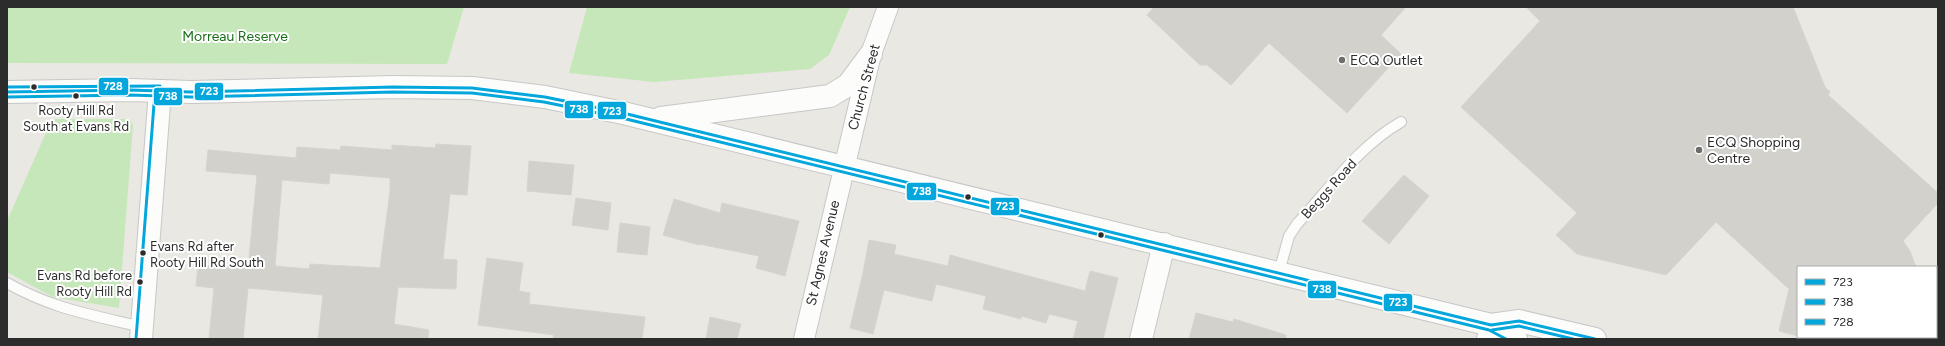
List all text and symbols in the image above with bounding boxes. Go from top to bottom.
park label: Morreau Reserve [182,28,288,45]
street label: Church Street [844,42,884,132]
place label: ECQ Outlet [1350,52,1423,69]
marker: ECQ Outlet [1337,55,1347,65]
line badge: 728 [98,77,129,96]
text: 728 [103,80,123,93]
unlabelled marker [29,82,39,92]
line badge: 723 [194,82,224,101]
text: 723 [200,85,218,98]
line badge: 738 [153,87,183,106]
text: 738 [159,90,178,103]
marker: Rooty Hill Rd South at Evans Rd [71,91,81,101]
line badge: 738 [564,100,594,119]
line badge: 723 [597,101,627,120]
place label: Rooty Hill Rd South at Evans Rd [23,103,129,134]
text: 738 [570,103,589,116]
text: 723 [603,105,621,118]
place label: ECQ Shopping Centre [1707,134,1800,167]
marker: ECQ Shopping Centre [1694,145,1704,155]
street label: Beggs Road [1298,156,1360,222]
line badge: 738 [906,182,937,201]
text: 738 [913,185,932,198]
unlabelled marker [963,192,973,202]
line badge: 723 [990,197,1020,216]
street label: St Agnes Avenue [803,198,843,307]
text: 723 [996,200,1014,213]
unlabelled marker [1096,230,1106,240]
place label: Evans Rd after Rooty Hill Rd South [150,239,264,270]
marker: Evans Rd after Rooty Hill Rd South [138,248,148,258]
legend [1797,266,1937,338]
place label: Evans Rd before Rooty Hill Rd [37,268,132,299]
text: 723 [1833,275,1853,289]
marker: Evans Rd before Rooty Hill Rd [135,277,145,287]
line badge: 738 [1307,280,1337,299]
text: 738 [1313,283,1332,296]
line badge: 723 [1383,293,1413,312]
text: 738 [1833,295,1853,309]
text: 723 [1389,296,1407,309]
text: 728 [1833,315,1854,329]

